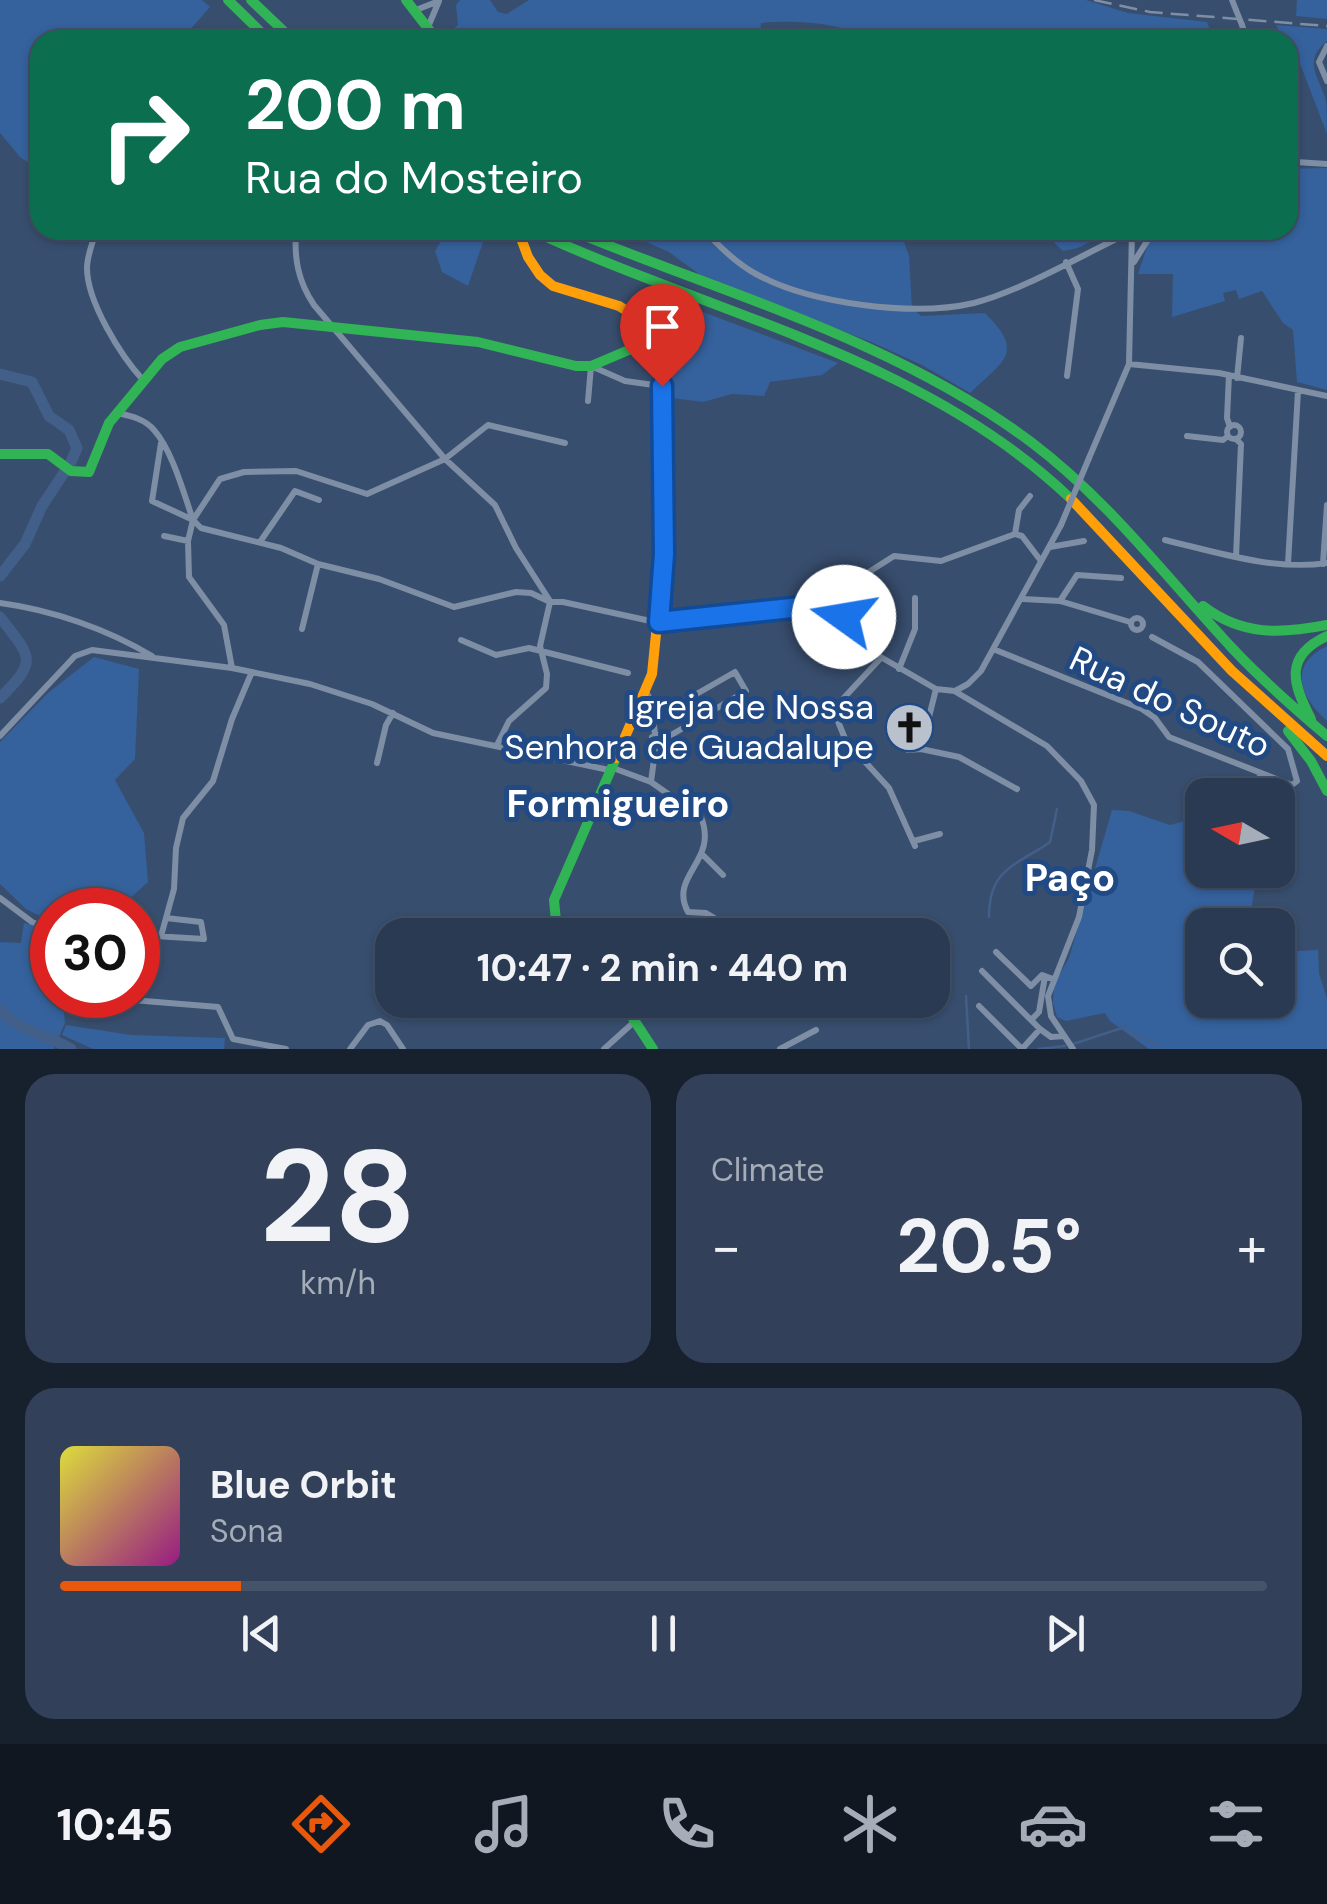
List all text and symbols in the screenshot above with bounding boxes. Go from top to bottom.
text: 200 m [245,60,466,151]
icon: right [80,70,210,200]
text: Rua do Mosteiro [245,148,583,207]
pin [620,284,705,387]
icon: arrive [635,299,690,354]
position arrow [792,565,896,669]
street label: Rua do Souto [1062,635,1278,769]
place label: Igreja de Nossa Senhora de Guadalupe [504,684,874,770]
church icon: Igreja de Nossa Senhora de Guadalupe [883,701,935,753]
north arrow [1185,778,1295,888]
map controls [1185,778,1295,1018]
district label: Formigueiro [507,779,729,829]
district label: Paço [1025,853,1115,903]
speed limit sign: 30 [30,888,160,1018]
button: search [1185,908,1295,1018]
text: 10:47 · 2 min · 440 m [477,943,848,993]
text: 28 [260,1112,416,1281]
text: Climate [711,1149,825,1191]
text: 20.5° [896,1198,1082,1295]
text: − [711,1211,741,1283]
text: + [1237,1211,1267,1283]
text: km/h [300,1262,376,1304]
text: Blue Orbit [210,1460,397,1510]
text: Sona [210,1510,283,1552]
icon: previous [234,1606,289,1661]
icon: pause [636,1606,691,1661]
icon: next [1038,1606,1093,1661]
icon: directions [286,1789,356,1859]
icon: music [469,1789,539,1859]
icon: phone [652,1789,722,1859]
icon: climate [835,1789,905,1859]
icon: car [1018,1789,1088,1859]
icon: filters [1201,1789,1271,1859]
text: 10:45 [56,1795,173,1854]

